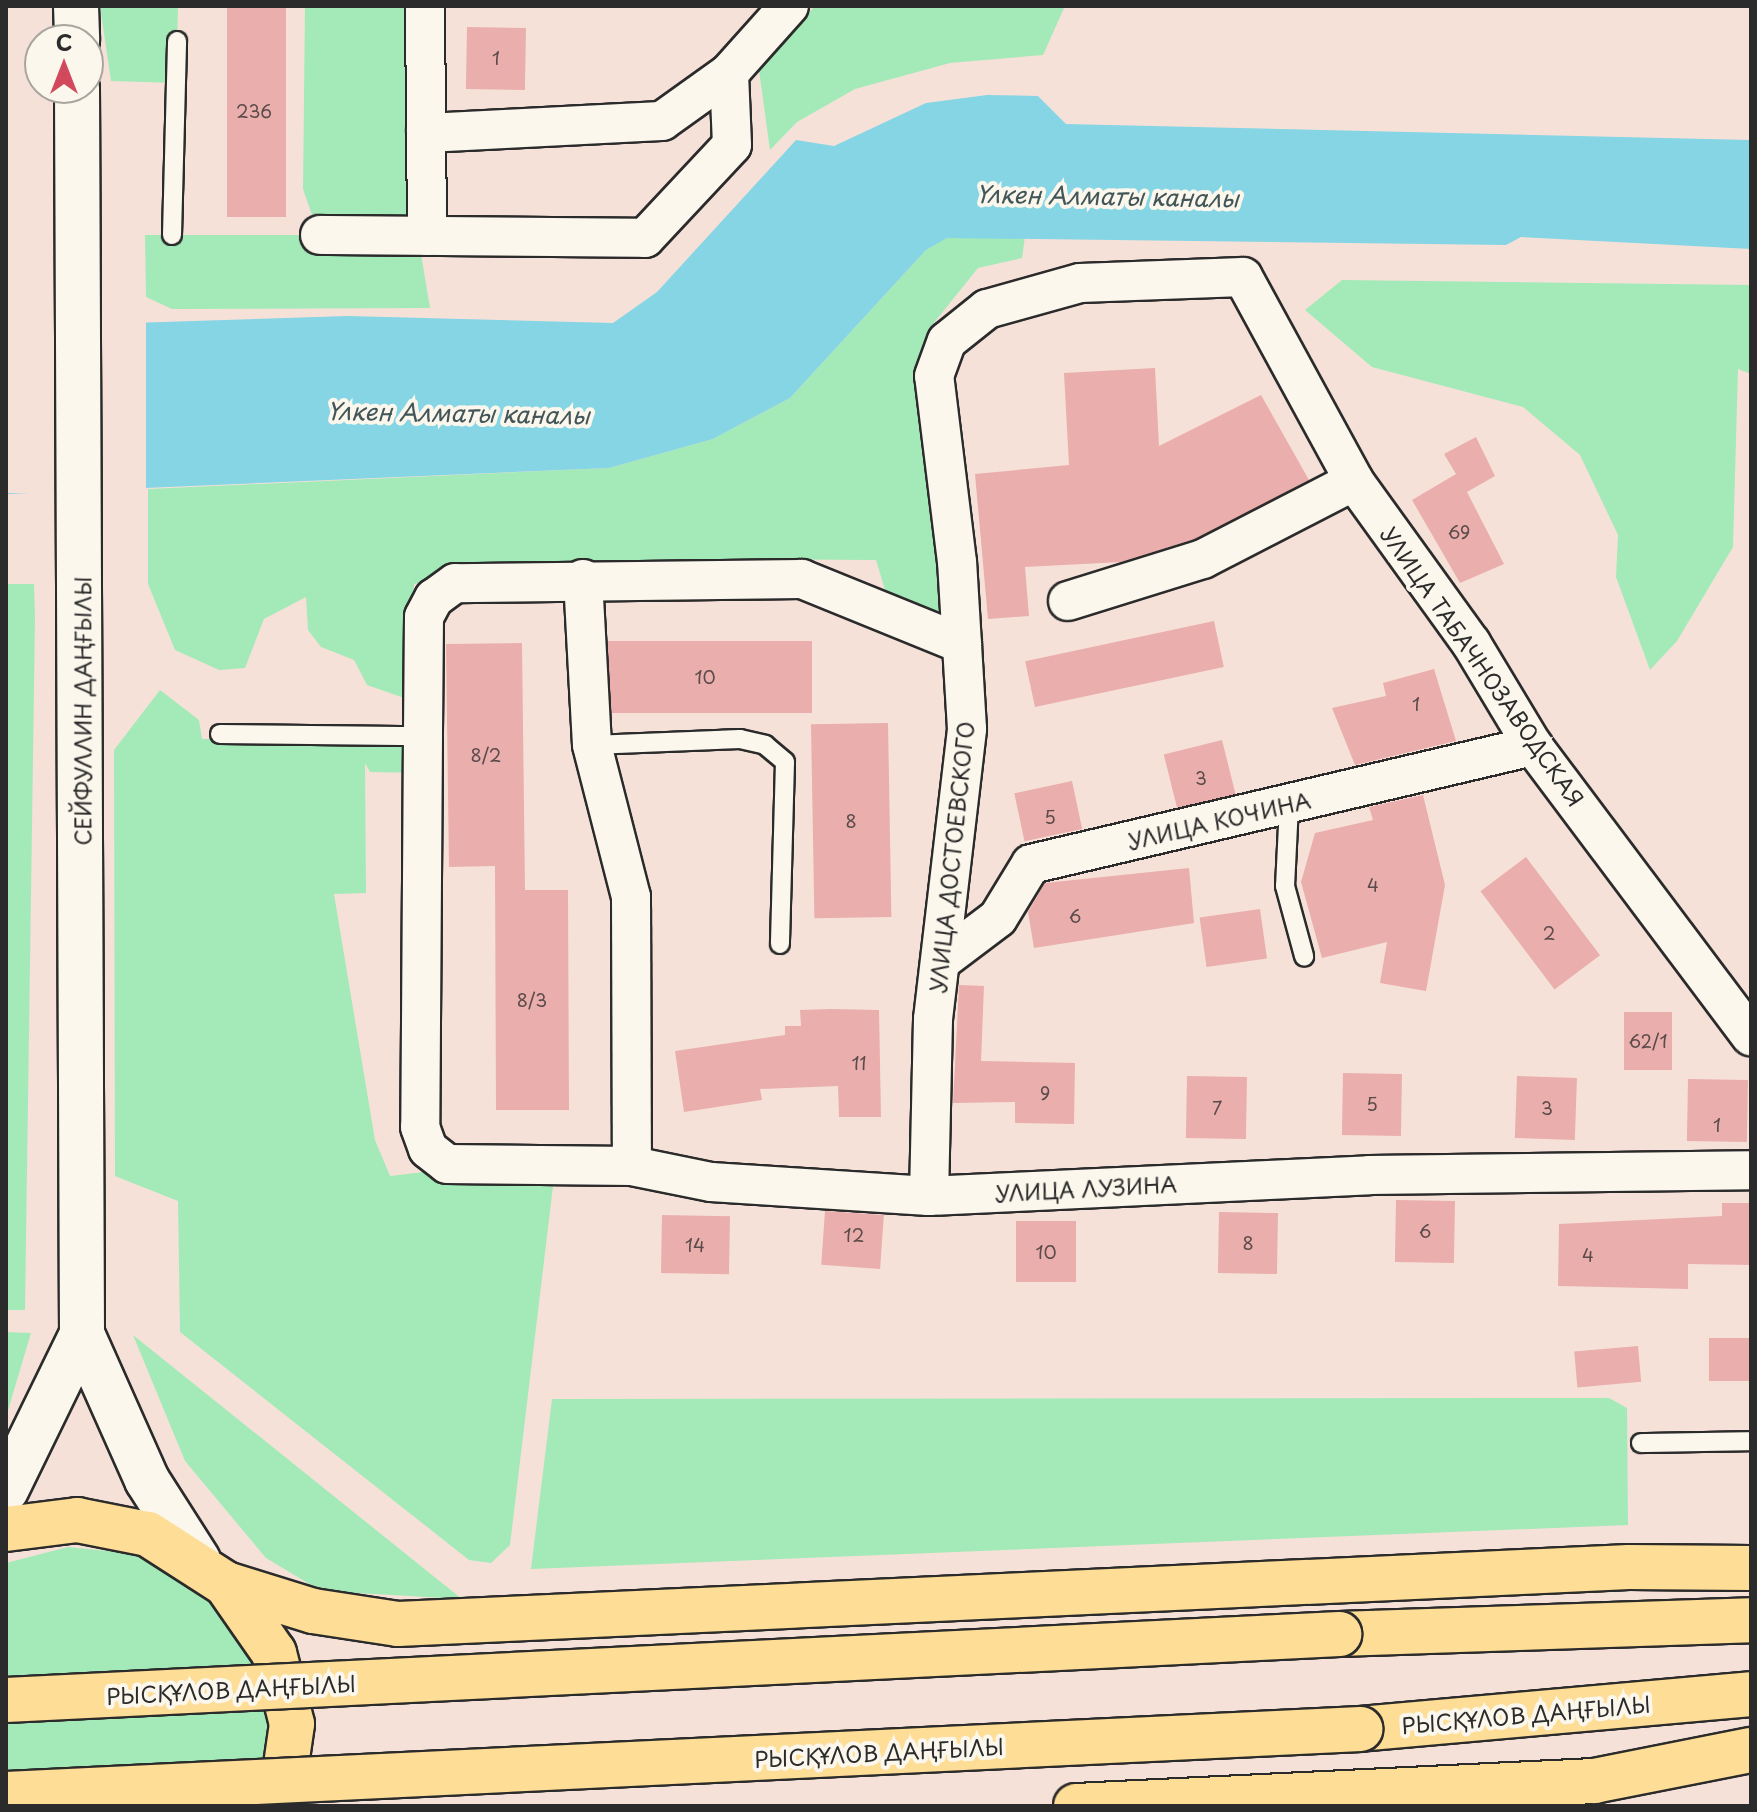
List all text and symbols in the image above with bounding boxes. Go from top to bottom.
north arrow [24,24,104,104]
text: С [56,25,72,58]
house number: 1 [492,47,500,69]
house number: 236 [236,100,272,122]
water label: Үлкен Алматы каналы [974,179,1240,213]
water label: Үлкен Алматы каналы [325,396,591,430]
street label: УЛИЦА ТАБАЧНОЗАВОДСКАЯ [1375,520,1591,812]
house number: 69 [1448,521,1470,543]
street label: СЕЙФУЛЛИН ДАҢҒЫЛЫ [69,576,95,846]
house number: 10 [694,666,716,688]
house number: 1 [1412,693,1420,715]
street label: УЛИЦА ДОСТОЕВСКОГО [923,719,979,995]
house number: 8/2 [470,744,502,766]
house number: 3 [1195,767,1207,789]
street label: УЛИЦА КОЧИНА [1124,786,1314,854]
house number: 5 [1044,806,1056,828]
house number: 8 [845,810,857,832]
house number: 4 [1367,874,1379,896]
house number: 6 [1069,905,1081,927]
house number: 2 [1543,922,1555,944]
house number: 8/3 [517,989,547,1011]
house number: 62/1 [1628,1030,1668,1052]
house number: 11 [851,1052,867,1074]
house number: 9 [1040,1082,1050,1104]
house number: 5 [1366,1093,1378,1115]
house number: 7 [1212,1097,1222,1119]
house number: 3 [1541,1097,1553,1119]
house number: 1 [1713,1114,1721,1136]
street label: УЛИЦА ЛУЗИНА [993,1170,1179,1206]
house number: 6 [1419,1220,1431,1242]
house number: 12 [844,1224,864,1246]
house number: 8 [1242,1232,1254,1254]
house number: 14 [685,1234,705,1256]
house number: 10 [1035,1241,1057,1263]
house number: 4 [1582,1244,1594,1266]
street label: РЫСҚҰЛОВ ДАҢҒЫЛЫ [105,1669,357,1709]
street label: РЫСҚҰЛОВ ДАҢҒЫЛЫ [1400,1690,1652,1738]
street label: РЫСҚҰЛОВ ДАҢҒЫЛЫ [753,1732,1005,1772]

